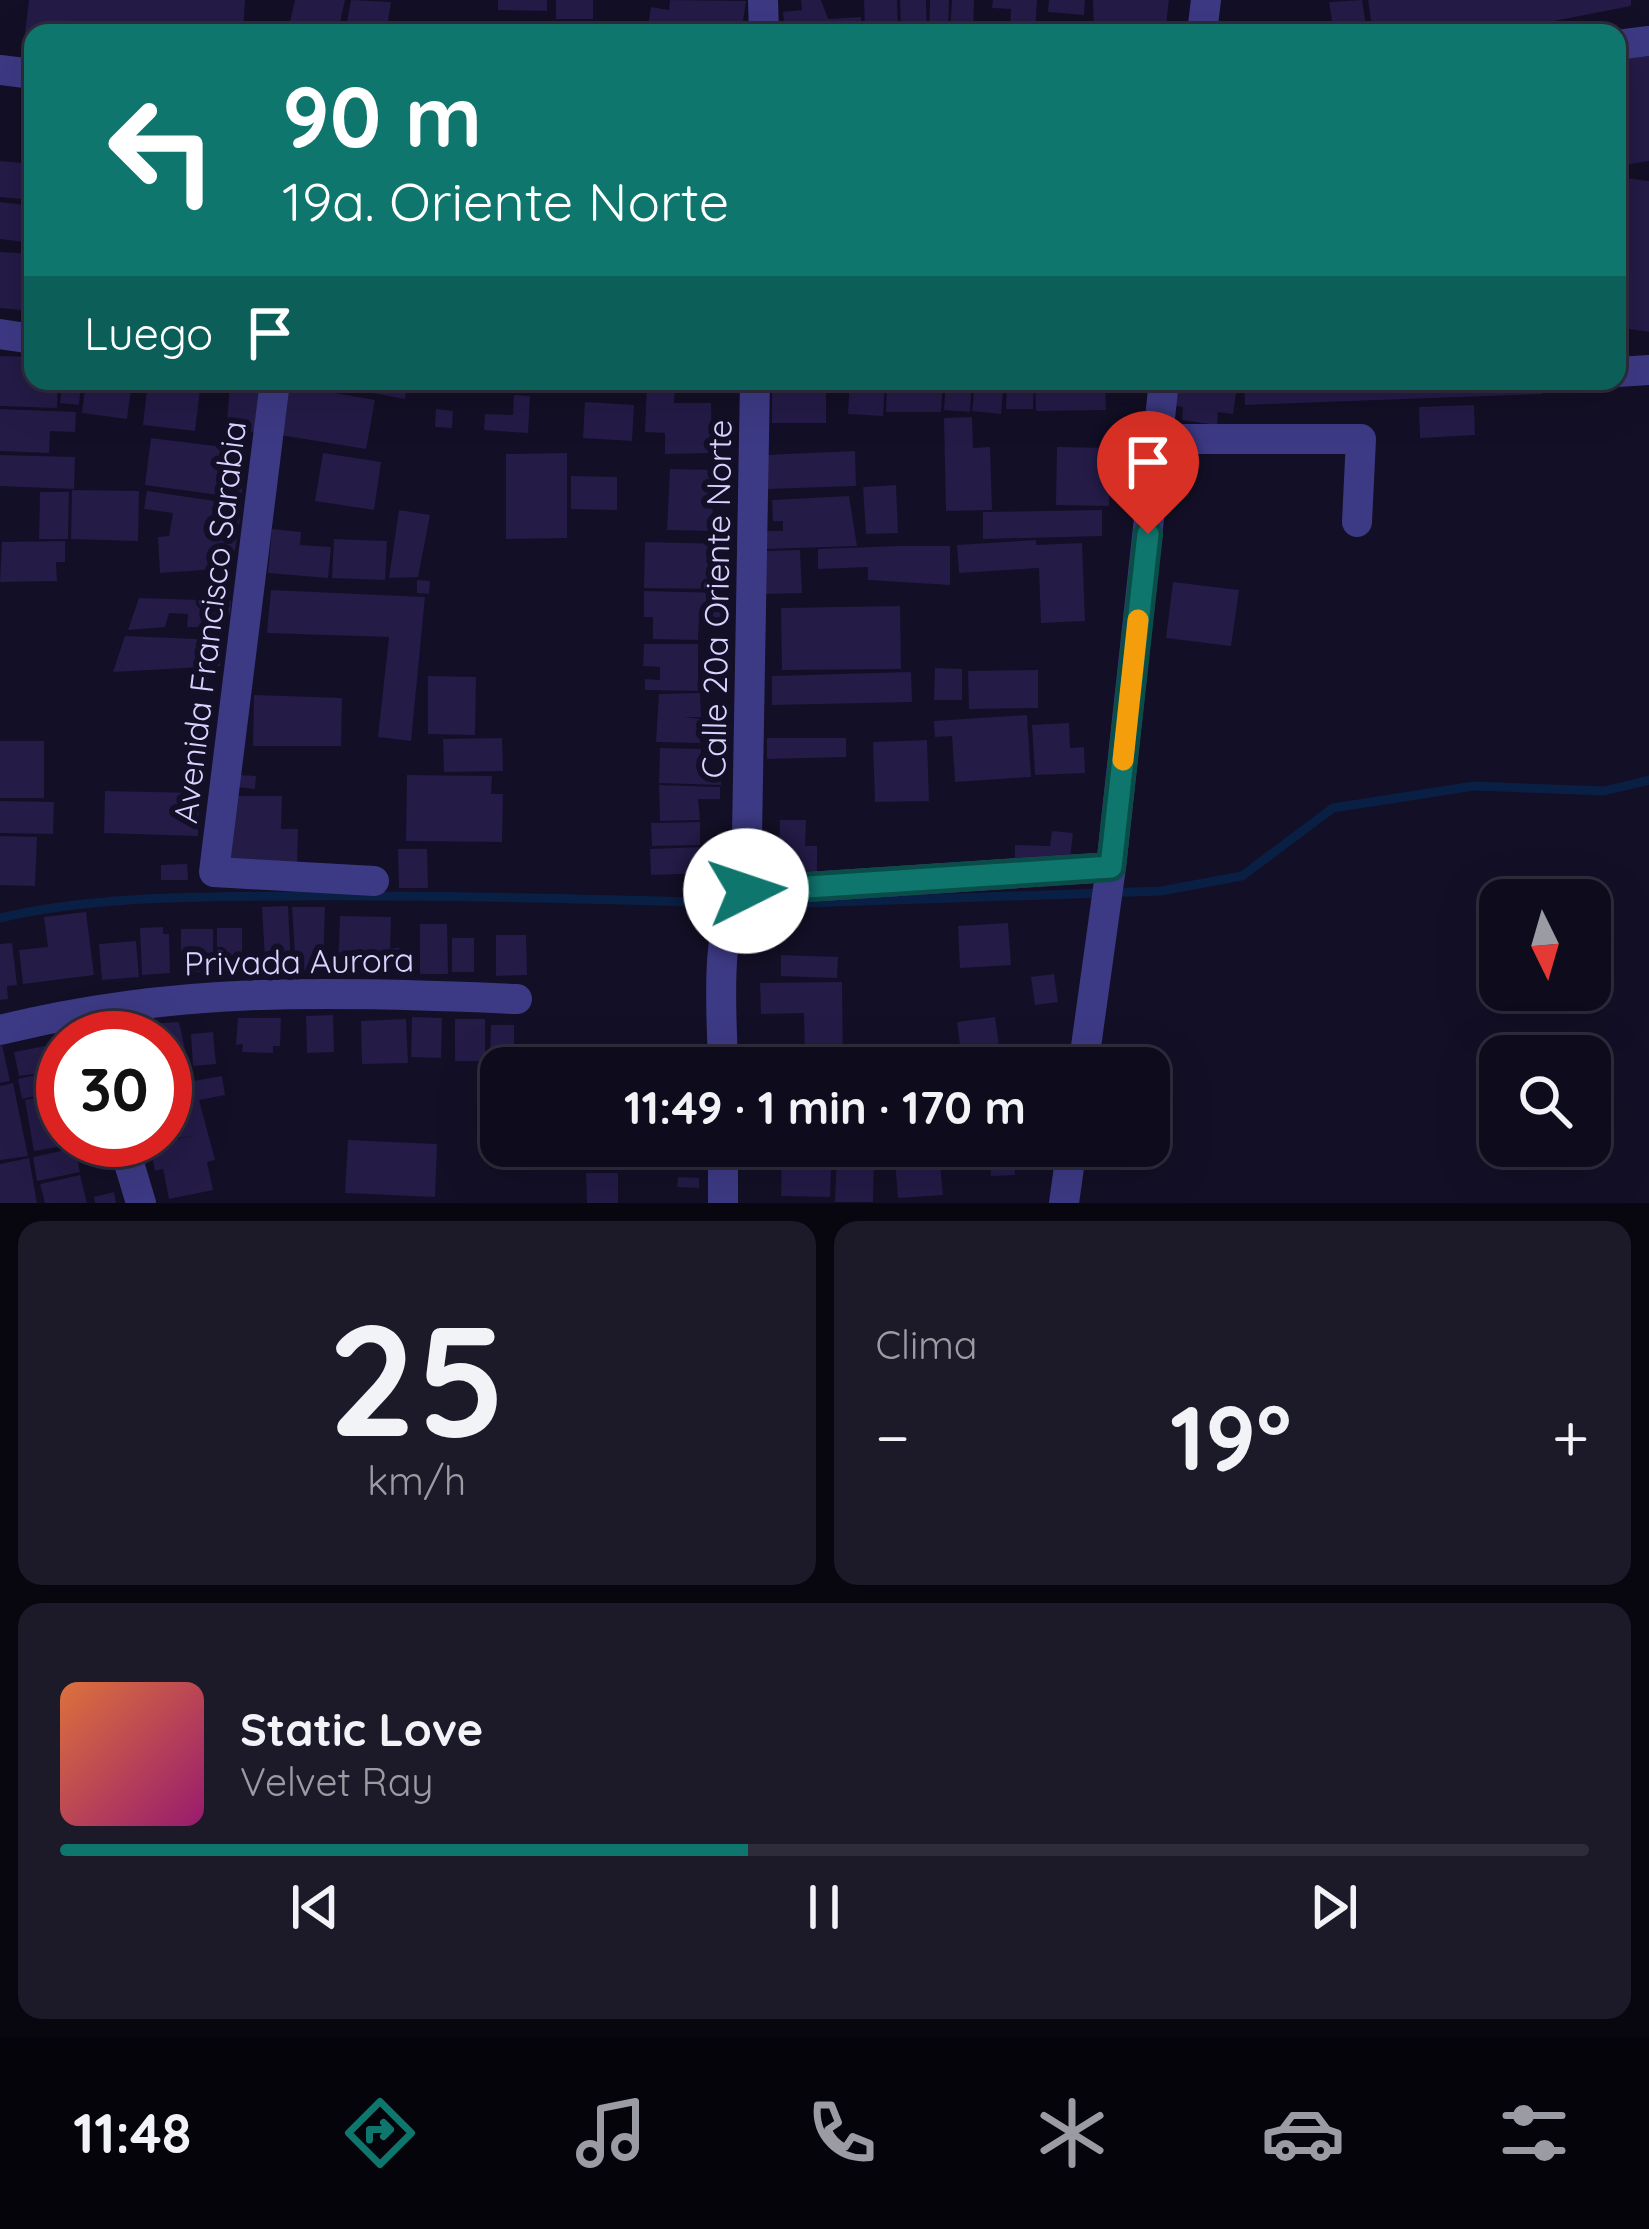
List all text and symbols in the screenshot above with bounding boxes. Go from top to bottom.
text: 90 m [282,63,482,168]
icon: left [84,72,240,228]
text: 19a. Oriente Norte [282,167,729,235]
icon: arrive [237,300,303,366]
text: Luego [84,305,213,361]
pin [1097,411,1199,534]
street label: Avenida Francisco Sarabia [164,419,254,825]
street label: Calle 20a Oriente Norte [692,419,740,779]
icon: arrive [1115,429,1181,495]
position arrow [683,828,809,954]
north arrow [1479,879,1611,1011]
map controls [1479,879,1611,1167]
street label: Privada Aurora [184,938,414,984]
speed limit sign: 30 [36,1011,192,1167]
button: search [1479,1035,1611,1167]
text: 11:49 · 1 min · 170 m [624,1079,1026,1135]
text: 25 [327,1280,506,1475]
text: Clima [876,1320,978,1369]
text: 19° [1170,1380,1292,1493]
text: − [876,1395,910,1478]
text: + [1552,1395,1589,1478]
text: km/h [367,1456,466,1505]
text: Static Love [240,1701,483,1757]
text: Velvet Ray [240,1757,433,1806]
icon: previous [282,1874,348,1940]
icon: pause [791,1874,857,1940]
icon: next [1301,1874,1367,1940]
icon: directions [338,2091,422,2175]
icon: music [569,2091,653,2175]
icon: phone [800,2091,884,2175]
icon: climate [1030,2091,1114,2175]
icon: car [1261,2091,1345,2175]
icon: filters [1492,2091,1576,2175]
text: 11:48 [73,2099,191,2167]

